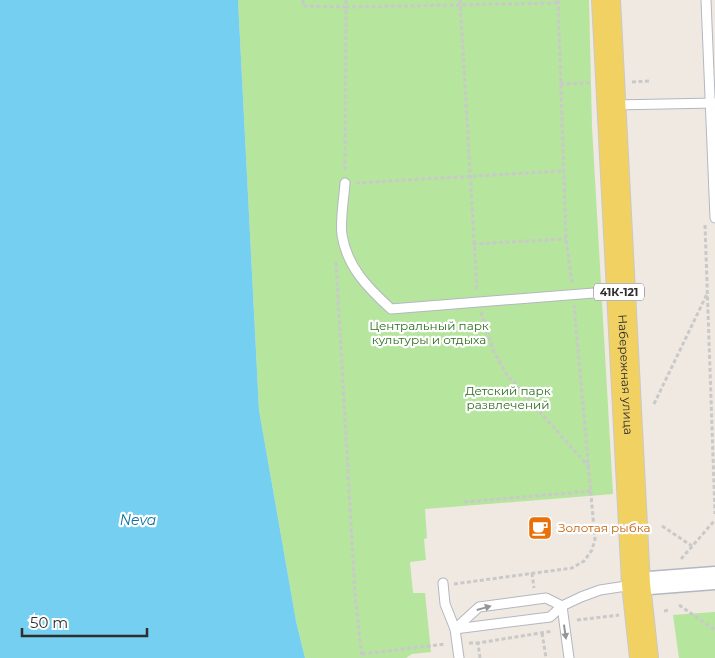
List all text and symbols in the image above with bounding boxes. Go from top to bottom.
road number: 41К-121 [594,284,644,300]
street label: Набережная улица [615,314,636,435]
park label: Центральный парк культуры и отдыха [369,318,489,347]
park label: Детский парк развлечений [465,383,551,412]
water label: Neva [120,511,156,529]
cafe icon: Золотая рыбка [527,515,553,541]
place label: Золотая рыбка [558,520,651,535]
one-way arrow [477,603,492,611]
scale bar [22,606,148,638]
text: 50 m [30,613,68,632]
one-way arrow [561,624,569,640]

